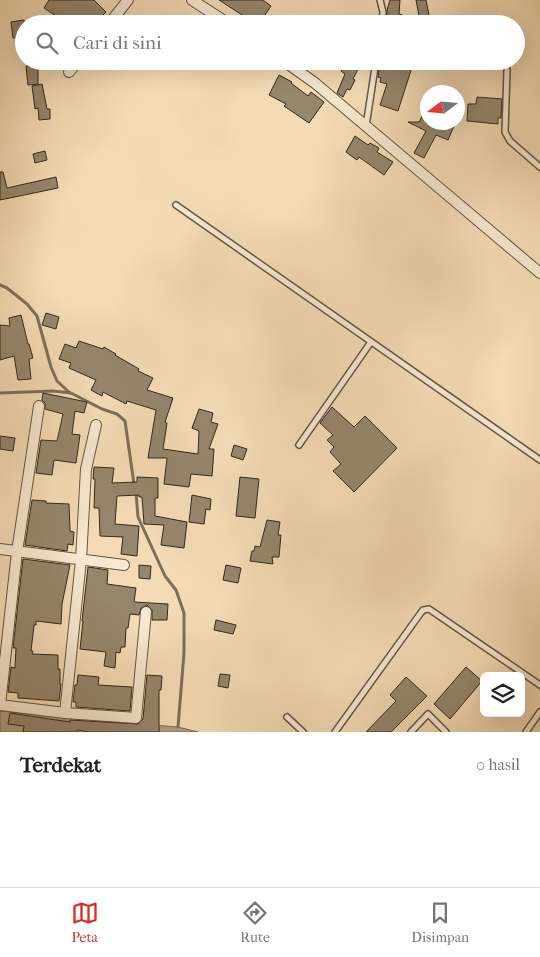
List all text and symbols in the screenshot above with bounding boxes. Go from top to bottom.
search box [15,15,525,70]
icon: search [33,29,61,57]
text: Cari di sini [73,32,162,54]
north arrow [420,85,465,130]
map controls [480,672,525,717]
button: layers [480,672,525,717]
text: Terdekat [20,753,101,777]
text: 0 hasil [476,755,520,774]
tab: Peta [71,899,99,946]
tab: Rute [240,899,270,946]
tab: Disimpan [411,899,469,946]

